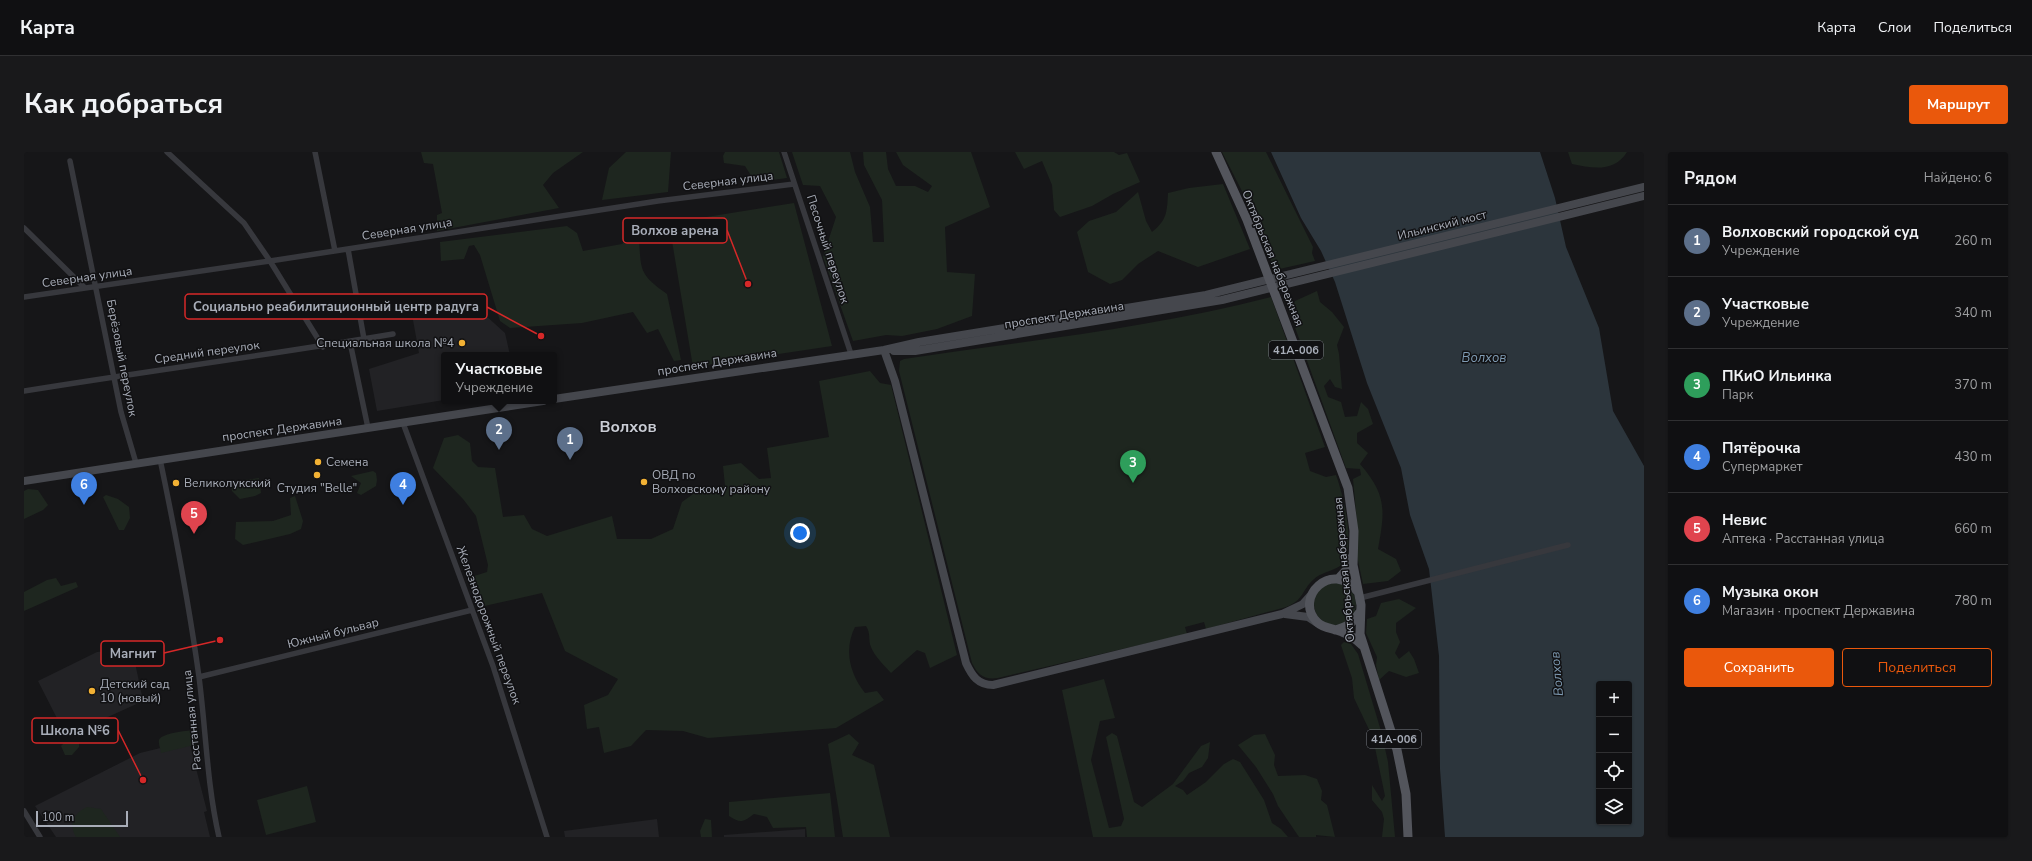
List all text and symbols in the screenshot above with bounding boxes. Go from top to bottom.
text: Карта [20,15,75,41]
text: Карта [1817,18,1856,37]
text: Слои [1878,18,1912,37]
text: Поделиться [1934,18,2012,37]
text: Как добраться [24,85,223,123]
button: Маршрут [1909,85,2008,124]
text: Рядом [1684,167,1737,190]
street label: Северная улица [682,168,774,194]
text: Найдено: 6 [1924,169,1992,187]
street label: Октябрьская набережная [1238,188,1308,328]
street label: Песочный переулок [803,193,853,306]
street label: Ильинский мост [1396,206,1489,244]
street label: Северная улица [361,214,453,244]
callout: Волхов арена [623,218,727,243]
text: Волхов арена [631,222,719,240]
text: Волховский городской суд [1722,222,1919,242]
text: 1 [1693,232,1701,250]
text: 260 m [1954,232,1992,250]
text: Учреждение [1722,242,1800,260]
street label: Северная улица [41,263,133,291]
callout: Социально реабилитационный центр радуга [185,294,487,319]
text: Участковые [1722,294,1809,314]
street label: Берёзовый переулок [103,298,141,419]
text: Социально реабилитационный центр радуга [193,298,479,316]
street label: проспект Державина [1003,298,1125,332]
text: 2 [1693,304,1701,322]
text: 340 m [1954,304,1992,322]
text: Учреждение [1722,314,1800,332]
place label: Специальная школа №4 [316,335,454,351]
street label: Средний переулок [153,337,261,367]
marker: Специальная школа №4 [457,338,467,348]
road number: 41А-006 [1269,341,1323,359]
street label: проспект Державина [656,345,778,379]
water label: Волхов [1462,349,1506,367]
popup [441,352,557,404]
text: Участковые [455,359,543,379]
text: ПКиО Ильинка [1722,366,1832,386]
text: 3 [1693,376,1701,394]
text: 370 m [1954,376,1992,394]
text: Учреждение [455,379,533,397]
text: Парк [1722,386,1753,404]
street label: проспект Державина [221,413,343,445]
district label: Волхов [599,416,657,438]
pin: 2 [486,417,512,450]
pin: 1 [557,427,583,460]
text: Пятёрочка [1722,438,1801,458]
text: 4 [1693,448,1701,466]
text: 430 m [1954,448,1992,466]
pin: 3 [1120,450,1146,483]
place label: Семена [326,454,368,470]
marker: Семена [313,457,323,467]
text: Супермаркет [1722,458,1803,476]
place label: ОВД по Волховскому району [652,467,771,497]
marker: Студия "Belle" [312,470,322,480]
pin: 6 [71,472,97,505]
pin: 4 [390,472,416,505]
place label: Великолукский [184,475,271,491]
marker: ОВД по Волховскому району [639,477,649,487]
marker: Великолукский [171,478,181,488]
place label: Студия "Belle" [277,480,357,496]
street label: Октябрьская набережная [1330,497,1358,643]
pin: 5 [181,501,207,534]
text: Невис [1722,510,1767,530]
text: 5 [1693,520,1701,538]
text: 660 m [1954,520,1992,538]
your location [790,523,810,543]
text: Аптека · Расстанная улица [1722,530,1884,548]
street label: Железнодорожный переулок [453,544,525,707]
text: Музыка окон [1722,582,1819,602]
text: 6 [1693,592,1701,610]
text: 780 m [1954,592,1992,610]
text: Магазин · проспект Державина [1722,602,1915,620]
street label: Южный бульвар [286,614,380,652]
callout: Магнит [101,641,164,666]
text: Магнит [110,645,157,663]
button: Сохранить [1684,648,1834,687]
button: Поделиться [1842,648,1992,687]
water label: Волхов [1546,651,1568,697]
street label: Расстанная улица [179,669,205,771]
place label: Детский сад 10 (новый) [100,676,169,706]
map controls [1596,681,1632,825]
button: + [1596,681,1632,717]
marker: Детский сад 10 (новый) [87,686,97,696]
button: − [1596,717,1632,753]
callout: Школа №6 [32,718,118,743]
text: Школа №6 [40,722,110,740]
road number: 41А-006 [1367,730,1421,748]
button: locate [1596,753,1632,789]
button: layers [1596,789,1632,825]
scale bar [36,809,128,828]
text: 100 m [42,810,74,825]

